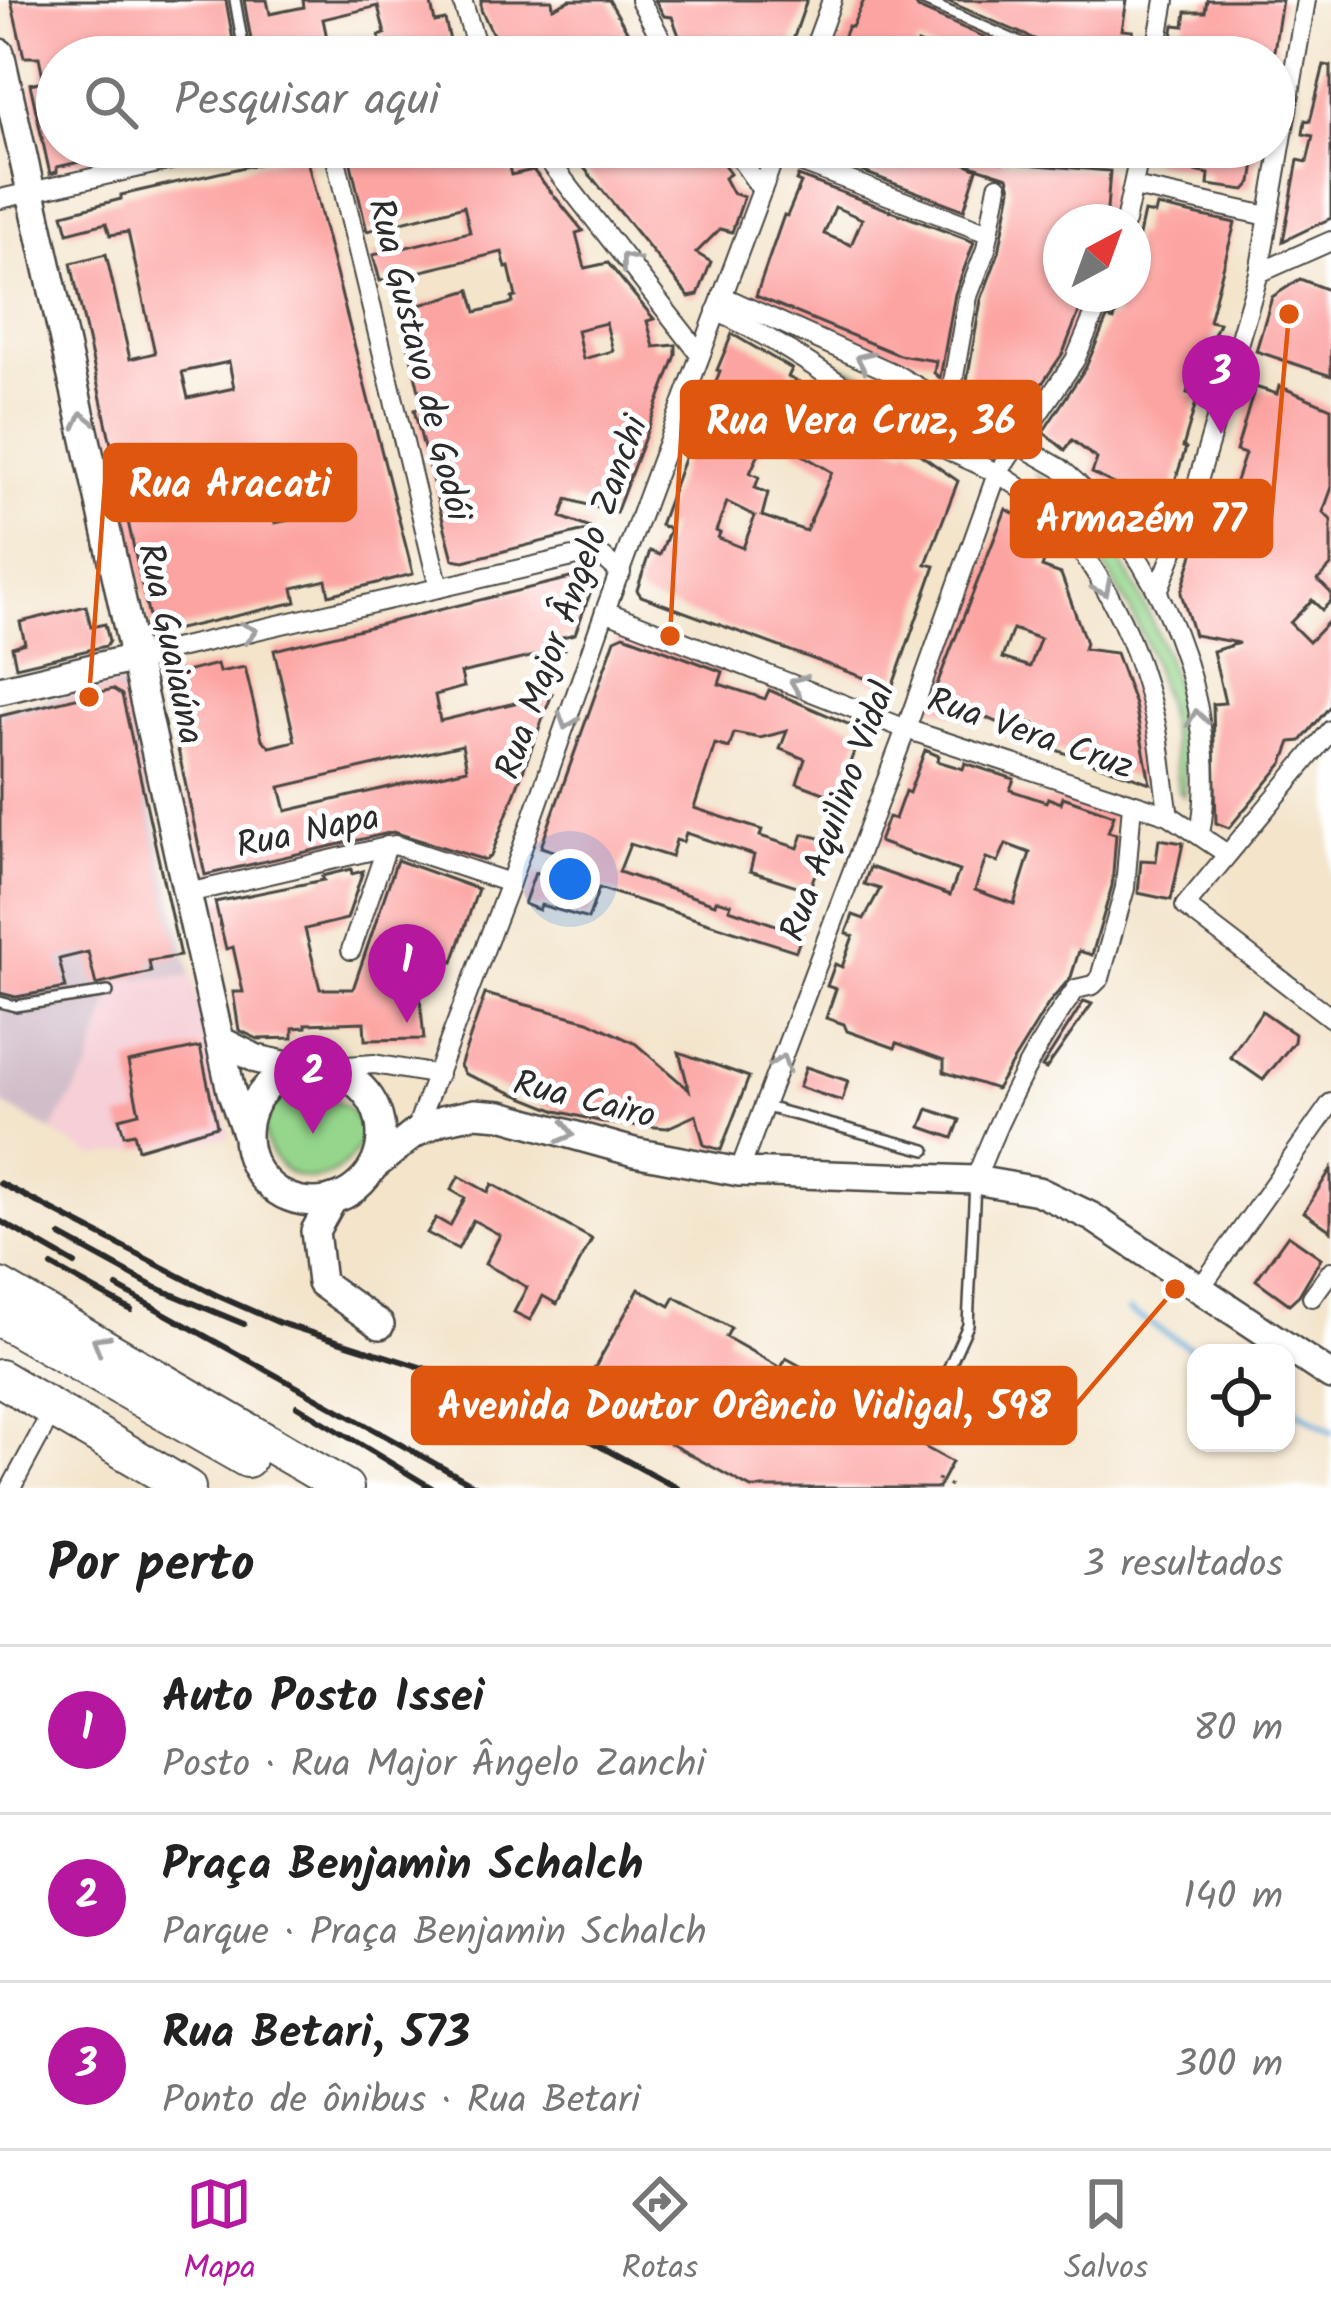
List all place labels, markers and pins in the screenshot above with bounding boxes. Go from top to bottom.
pin: 3 [1182,335,1260,434]
callout: Rua Vera Cruz, 36 [682,382,1040,457]
callout: Rua Aracati [105,445,355,520]
callout: Armazém 77 [1012,481,1271,556]
pin: 1 [368,924,446,1023]
pin: 2 [274,1035,352,1134]
callout: Avenida Doutor Orêncio Vidigal, 598 [413,1368,1075,1443]

